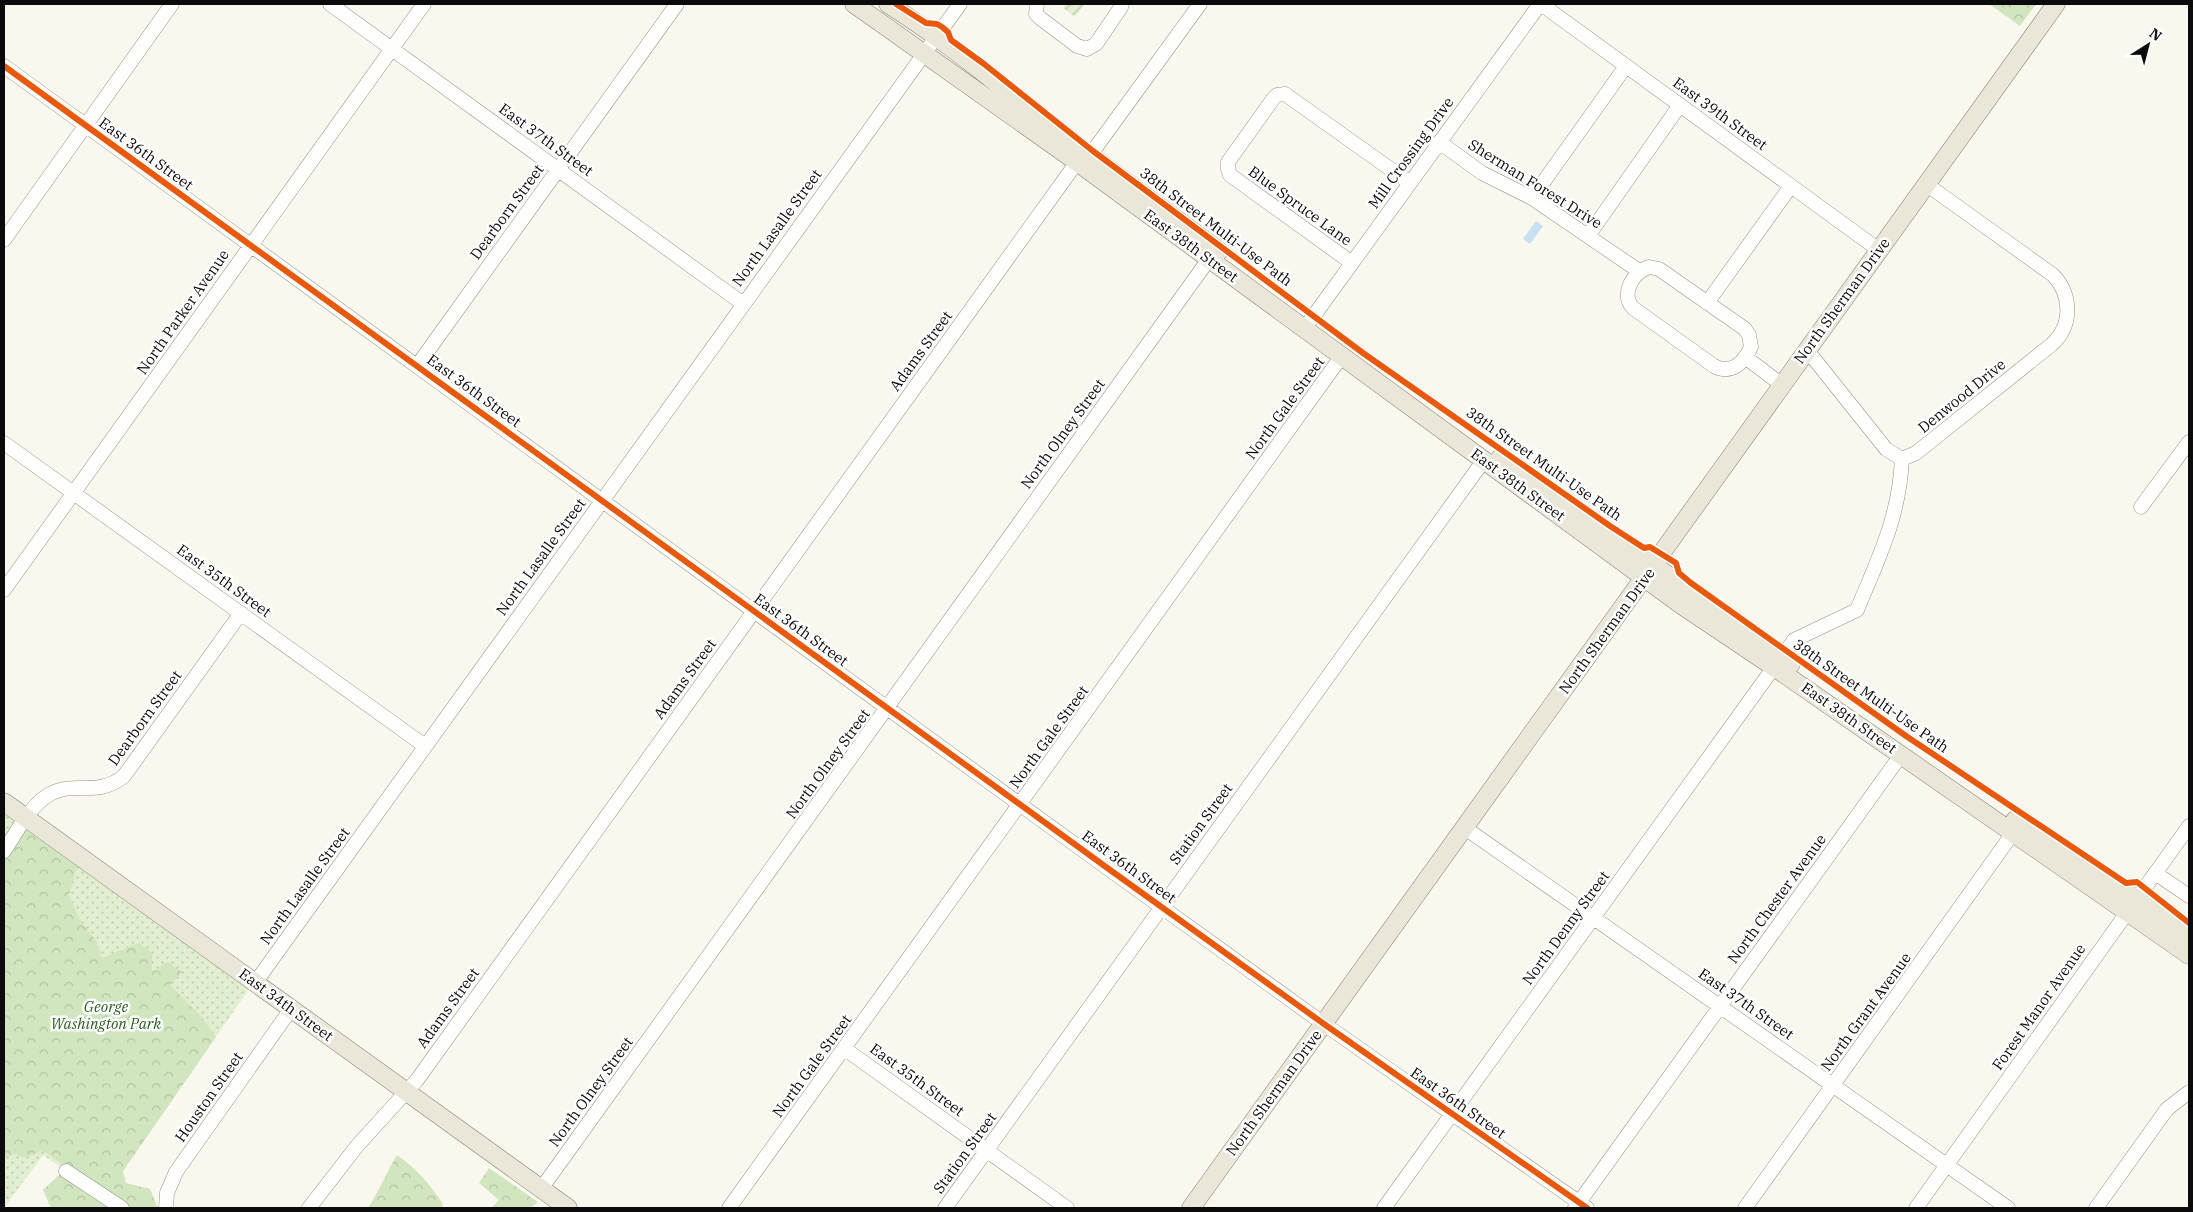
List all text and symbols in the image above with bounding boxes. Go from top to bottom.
north arrow [2123,20,2173,70]
text: N [2146,24,2165,45]
street label: East 39th Street [1669,73,1771,154]
street label: Mill Crossing Drive [1364,93,1457,212]
street label: East 37th Street [495,99,597,180]
street label: East 36th Street [95,113,197,194]
street label: Sherman Forest Drive [1465,135,1606,232]
street label: Dearborn Street [466,160,548,263]
street label: Blue Spruce Lane [1245,162,1356,250]
street label: 38th Street Multi-Use Path [1136,163,1296,290]
street label: North Lasalle Street [728,165,826,290]
street label: East 38th Street [1140,205,1242,286]
street label: North Sherman Drive [1789,234,1894,367]
street label: North Parker Avenue [132,245,233,378]
street label: Adams Street [885,307,956,395]
street label: East 36th Street [423,350,525,431]
street label: North Gale Street [1241,353,1328,463]
street label: Denwood Drive [1914,354,2009,437]
street label: North Olney Street [1016,375,1109,492]
street label: 38th Street Multi-Use Path [1463,402,1626,525]
street label: East 38th Street [1467,444,1569,525]
street label: North Lasalle Street [492,494,590,619]
street label: East 35th Street [173,540,275,621]
street label: North Sherman Drive [1554,564,1659,697]
street label: East 36th Street [750,589,852,670]
street label: 38th Street Multi-Use Path [1790,634,1953,757]
street label: Adams Street [649,635,720,723]
street label: Dearborn Street [104,666,186,769]
street label: East 38th Street [1798,678,1901,758]
street label: North Gale Street [1005,682,1092,792]
street label: North Olney Street [781,705,874,822]
street label: Station Street [1165,779,1236,868]
street label: North Lasalle Street [256,823,354,948]
street label: East 36th Street [1078,826,1180,907]
street label: North Chester Avenue [1723,830,1830,967]
street label: North Denny Street [1518,867,1613,988]
street label: Forest Manor Avenue [1988,940,2089,1074]
street label: North Grant Avenue [1816,949,1915,1075]
street label: East 34th Street [235,964,337,1045]
street label: Adams Street [412,964,483,1052]
street label: East 37th Street [1695,964,1798,1044]
park label: George Washington Park [51,997,161,1033]
street label: North Gale Street [768,1011,855,1121]
street label: North Sherman Drive [1221,1026,1326,1159]
street label: North Olney Street [544,1033,637,1150]
street label: East 35th Street [866,1039,968,1120]
street label: Houston Street [170,1048,247,1145]
street label: East 36th Street [1407,1063,1510,1143]
street label: Station Street [929,1108,1000,1197]

